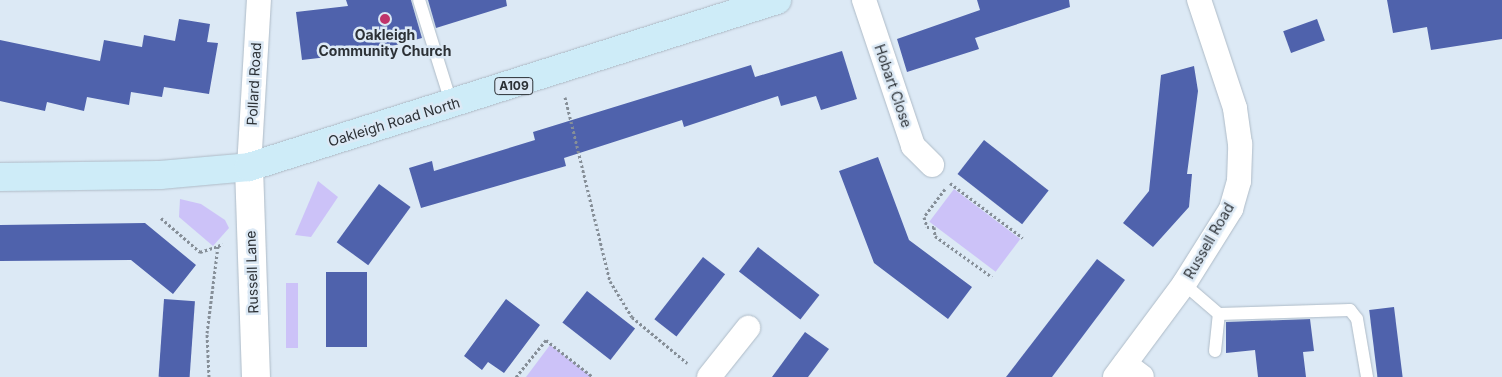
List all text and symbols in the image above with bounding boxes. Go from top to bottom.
marker: Oakleigh Community Church [379,13,391,25]
place label: Oakleigh Community Church [318,27,452,59]
street label: Pollard Road [243,42,265,126]
street label: Hobart Close [871,42,915,130]
road number: A109 [494,76,534,95]
street label: Oakleigh Road North [326,94,462,150]
street label: Russell Road [1181,200,1237,282]
street label: Russell Lane [242,230,262,314]

